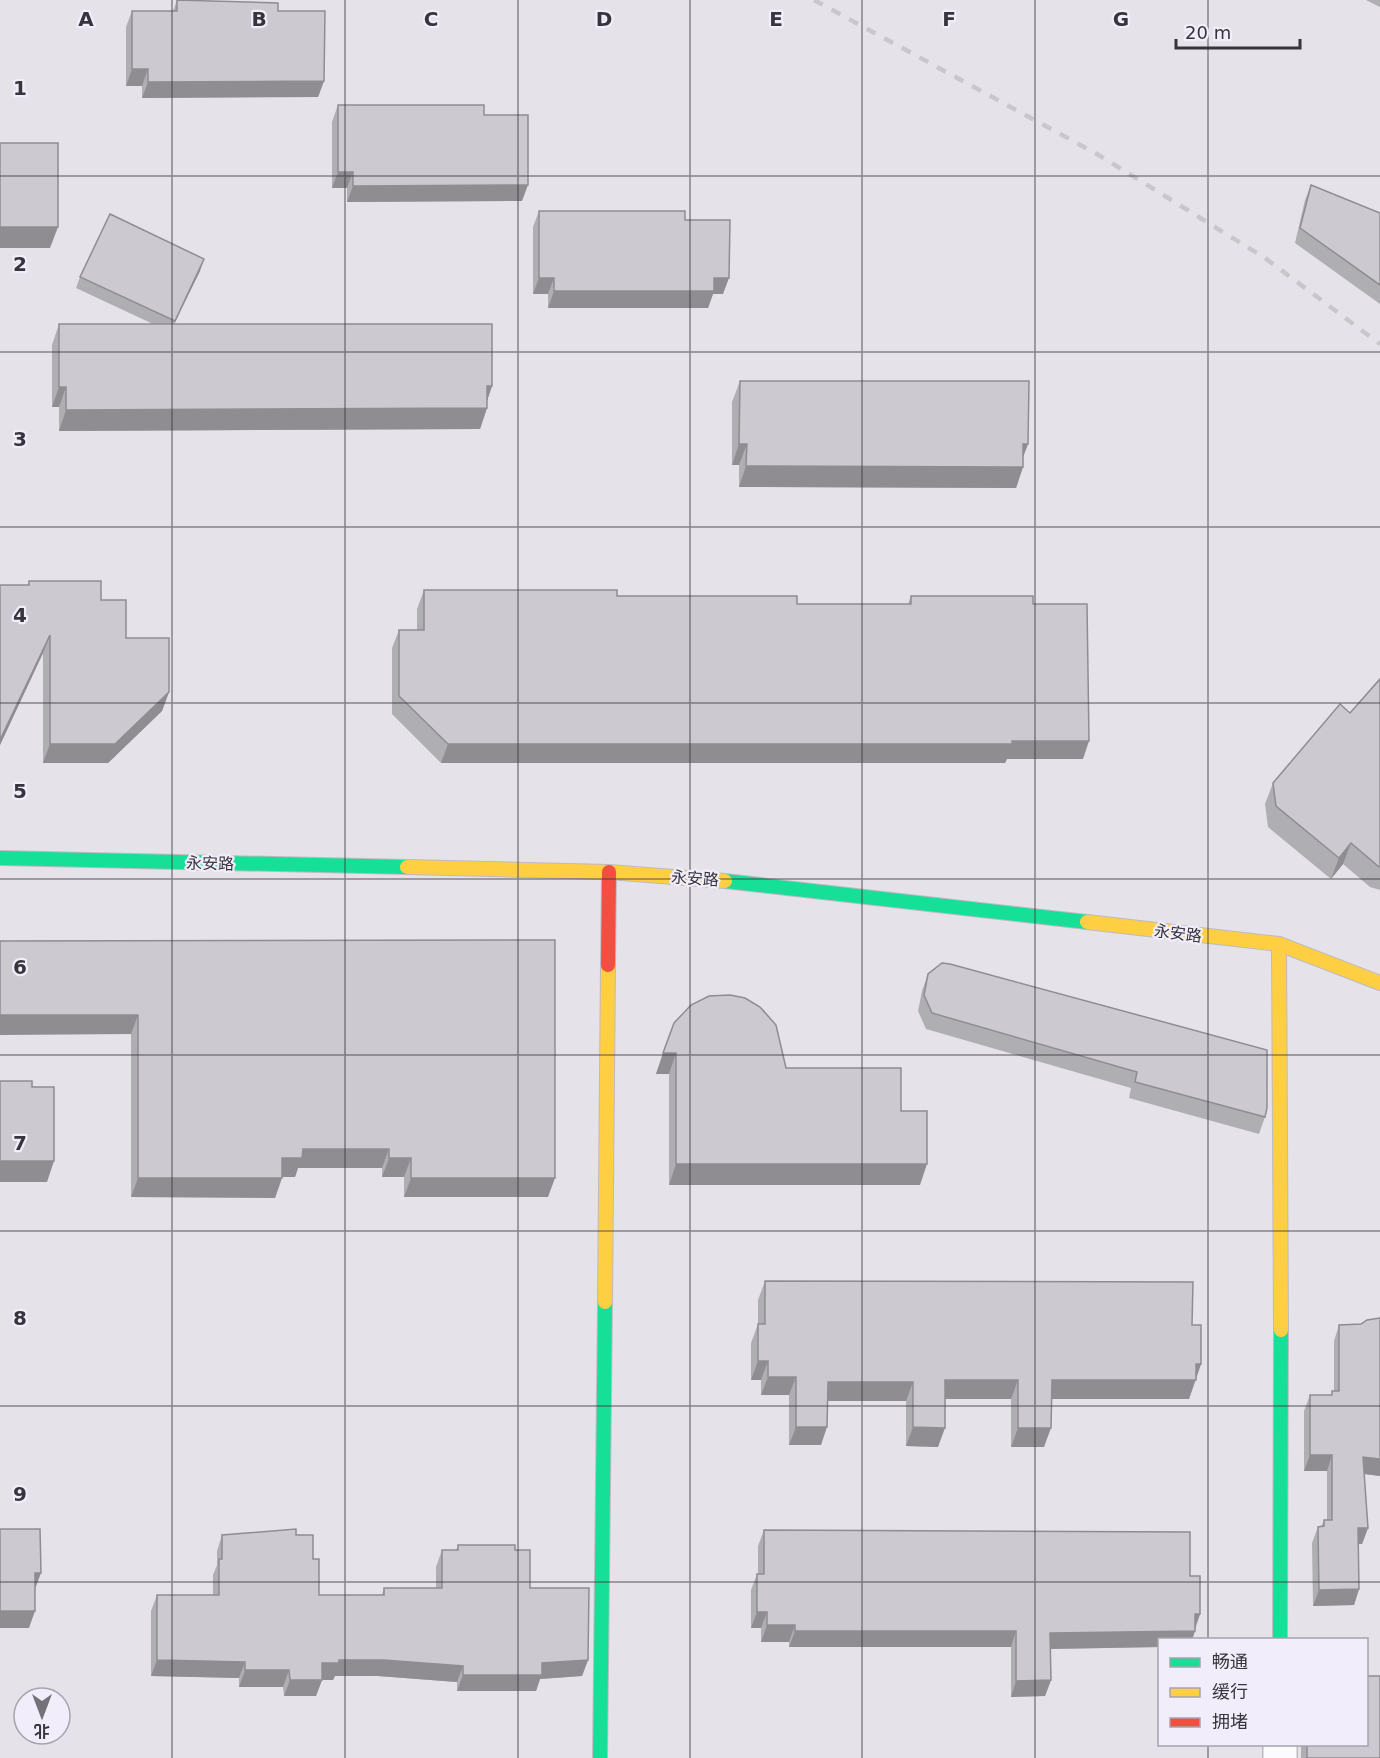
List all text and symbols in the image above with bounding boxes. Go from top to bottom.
text: A [78,7,94,31]
text: B [251,7,267,31]
text: C [424,7,438,31]
text: D [596,7,612,31]
text: E [769,7,783,31]
text: F [942,7,956,31]
text: G [1113,7,1129,31]
scale bar [1176,12,1300,50]
text: 20 m [1185,22,1231,43]
text: 1 [13,76,27,100]
text: 2 [13,252,27,276]
text: 3 [13,427,27,451]
text: 4 [13,603,27,627]
text: 5 [13,779,27,803]
street label: 永安路 [186,854,234,873]
street label: 永安路 [670,867,720,890]
street label: 永安路 [1153,921,1203,946]
text: 6 [13,955,27,979]
text: 7 [13,1131,27,1155]
text: 8 [13,1306,27,1330]
text: 9 [13,1482,27,1506]
legend [1158,1638,1368,1746]
text: 畅通 [1212,1651,1248,1672]
text: 缓行 [1212,1681,1248,1702]
north arrow [12,1686,72,1746]
text: 拥堵 [1212,1711,1248,1732]
text: 北 [34,1721,50,1740]

